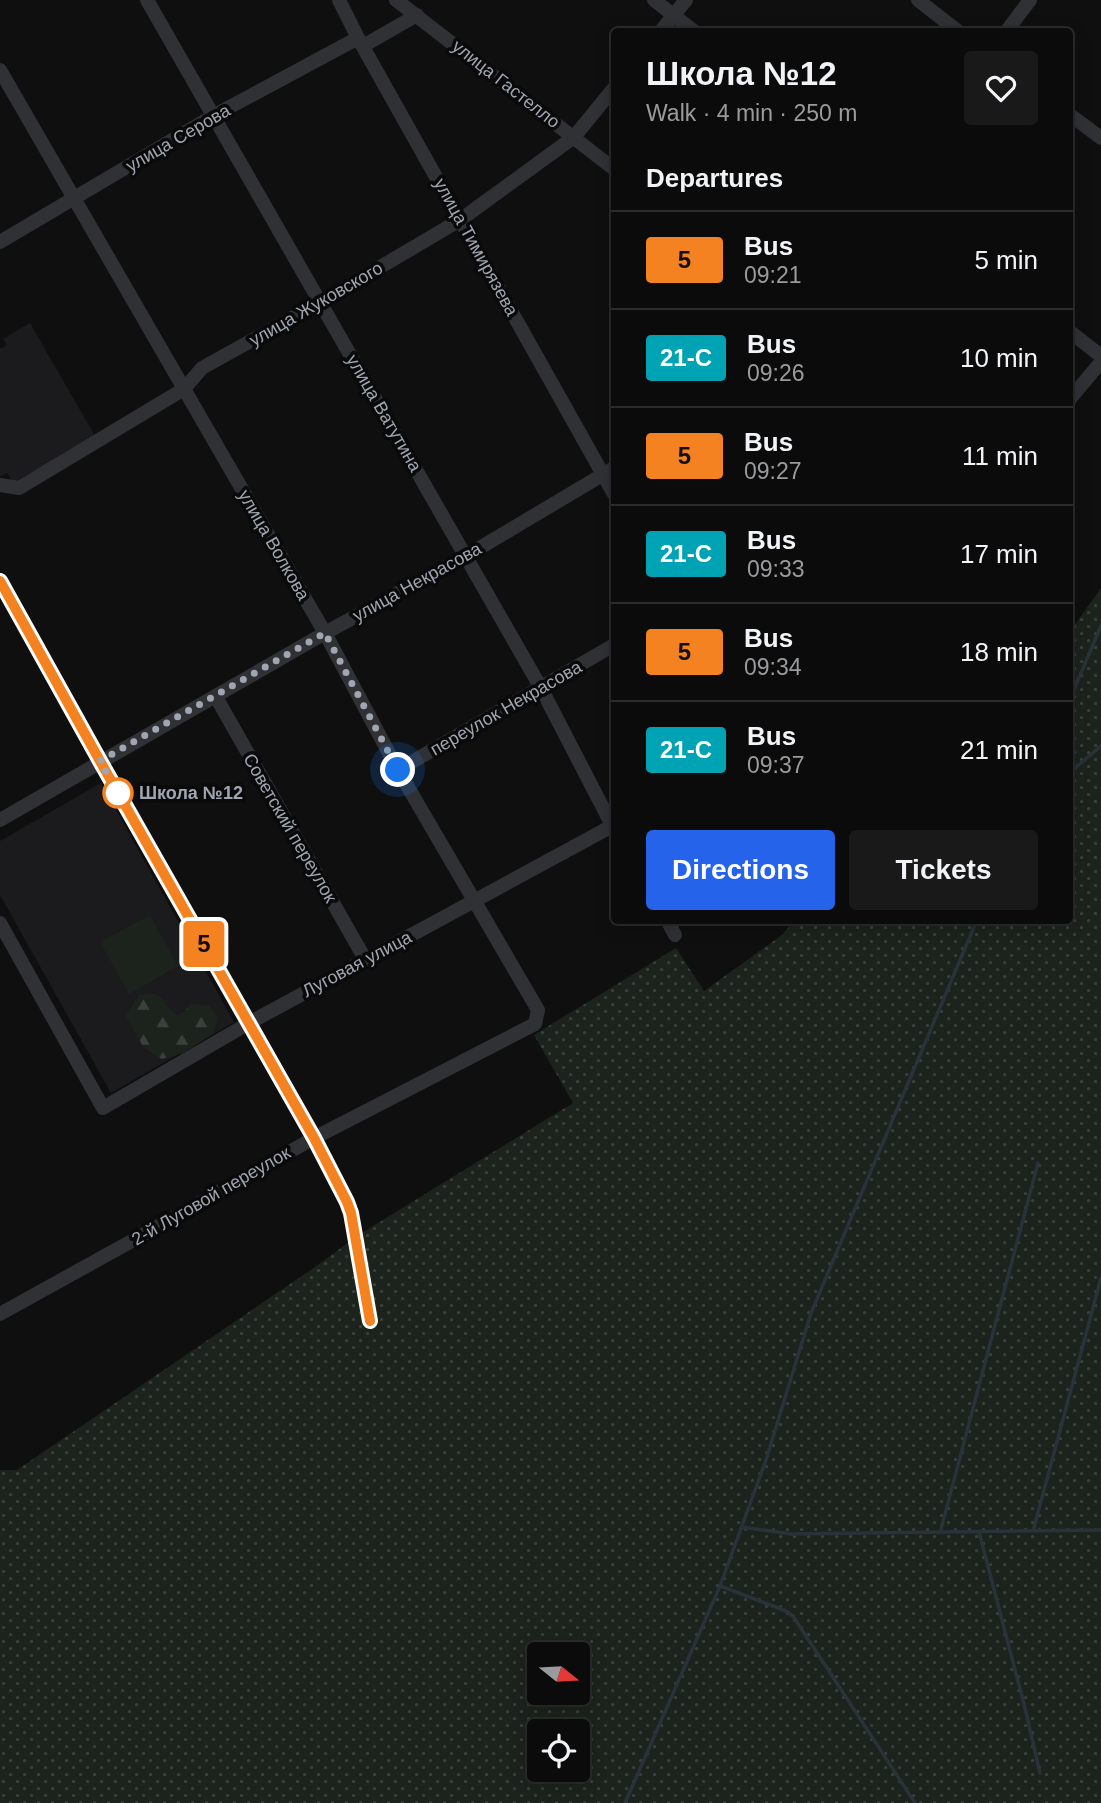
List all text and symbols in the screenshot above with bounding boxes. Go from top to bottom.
street label: улица Гастелло [448,36,564,132]
button: heart [964,51,1038,125]
text: Школа №12 [646,55,837,92]
street label: улица Серова [122,100,234,176]
text: Walk · 4 min · 250 m [646,100,857,126]
text: Departures [646,163,783,193]
street label: улица Тимирязева [430,175,523,320]
text: Bus [744,231,793,261]
text: 5 min [974,245,1038,275]
text: 5 [678,246,691,273]
street label: улица Жуковского [246,258,386,350]
text: 09:21 [744,262,802,288]
text: Bus [747,329,796,359]
text: 10 min [960,343,1038,373]
text: 21-С [660,344,712,371]
street label: улица Ватутина [342,351,426,476]
text: 09:26 [747,360,805,386]
text: Bus [744,427,793,457]
text: 11 min [962,441,1038,471]
text: 5 [678,442,691,469]
text: 09:27 [744,458,802,484]
street label: улица Волкова [234,486,314,605]
text: Bus [747,525,796,555]
street label: улица Некрасова [349,538,486,626]
text: 17 min [960,539,1038,569]
text: 21-С [660,540,712,567]
text: 09:33 [747,556,805,582]
text: Bus [744,623,793,653]
text: 18 min [960,637,1038,667]
text: 5 [678,638,691,665]
text: 09:34 [744,654,802,680]
street label: переулок Некрасова [427,656,586,759]
text: Bus [747,721,796,751]
text: 21 min [960,735,1038,765]
text: 21-С [660,736,712,763]
street label: Советский переулок [239,750,341,906]
your location [380,752,415,787]
text: 09:37 [747,752,805,778]
marker: Школа №12 [103,778,133,808]
place label: Школа №12 [139,783,243,803]
button: Directions [646,830,835,910]
button: Tickets [849,830,1038,910]
line badge: 5 [181,921,227,967]
street label: Луговая улица [299,926,416,1001]
text: 5 [197,930,211,957]
street label: 2-й Луговой переулок [128,1142,294,1250]
north arrow [527,1642,590,1704]
map controls [527,1642,590,1782]
button: locate [527,1719,590,1782]

